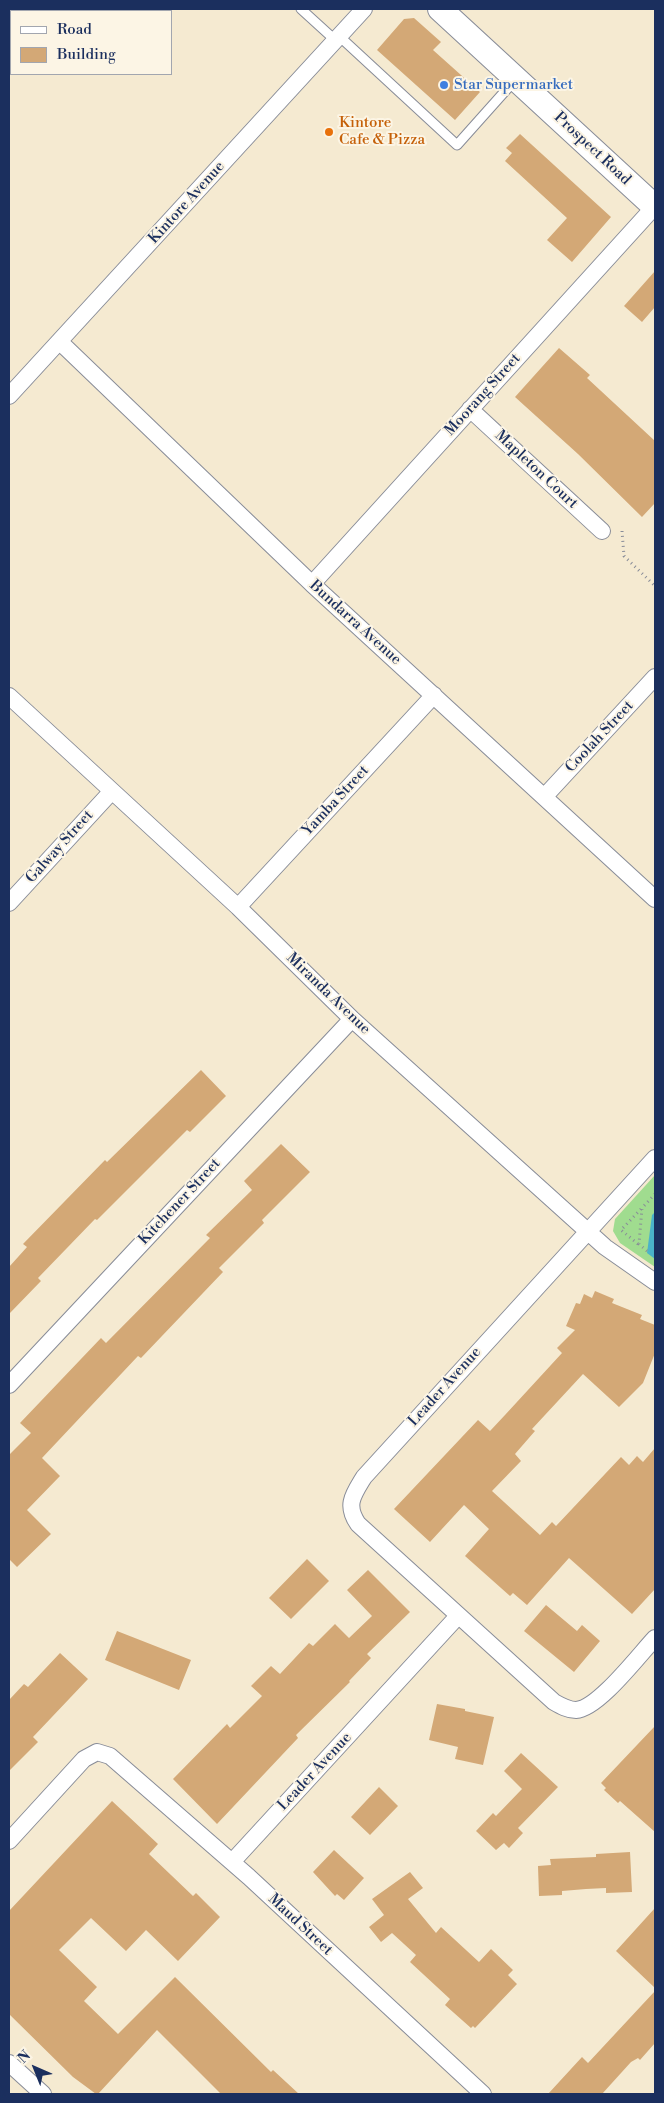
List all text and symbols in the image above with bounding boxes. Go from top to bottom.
legend [10,10,172,75]
text: Road [57,20,92,39]
text: Building [57,45,116,64]
place label: Star Supermarket [454,76,573,94]
marker: Star Supermarket [438,79,450,91]
street label: Prospect Road [550,109,634,189]
place label: Kintore Cafe & Pizza [339,114,425,149]
marker: Kintore Cafe & Pizza [323,126,335,138]
street label: Kintore Avenue [145,158,229,248]
street label: Moorang Street [441,350,525,440]
street label: Mapleton Court [491,427,581,513]
street label: Bundarra Avenue [305,577,405,669]
street label: Coolah Street [562,697,638,777]
street label: Yamba Street [299,762,373,840]
street label: Galway Street [23,807,97,887]
street label: Miranda Avenue [282,949,374,1039]
street label: Kitchener Street [135,1155,225,1249]
street label: Leader Avenue [405,1344,485,1430]
street label: Leader Avenue [274,1729,356,1815]
street label: Maud Street [264,1891,336,1959]
north arrow [10,2043,60,2093]
text: N [14,2047,35,2068]

